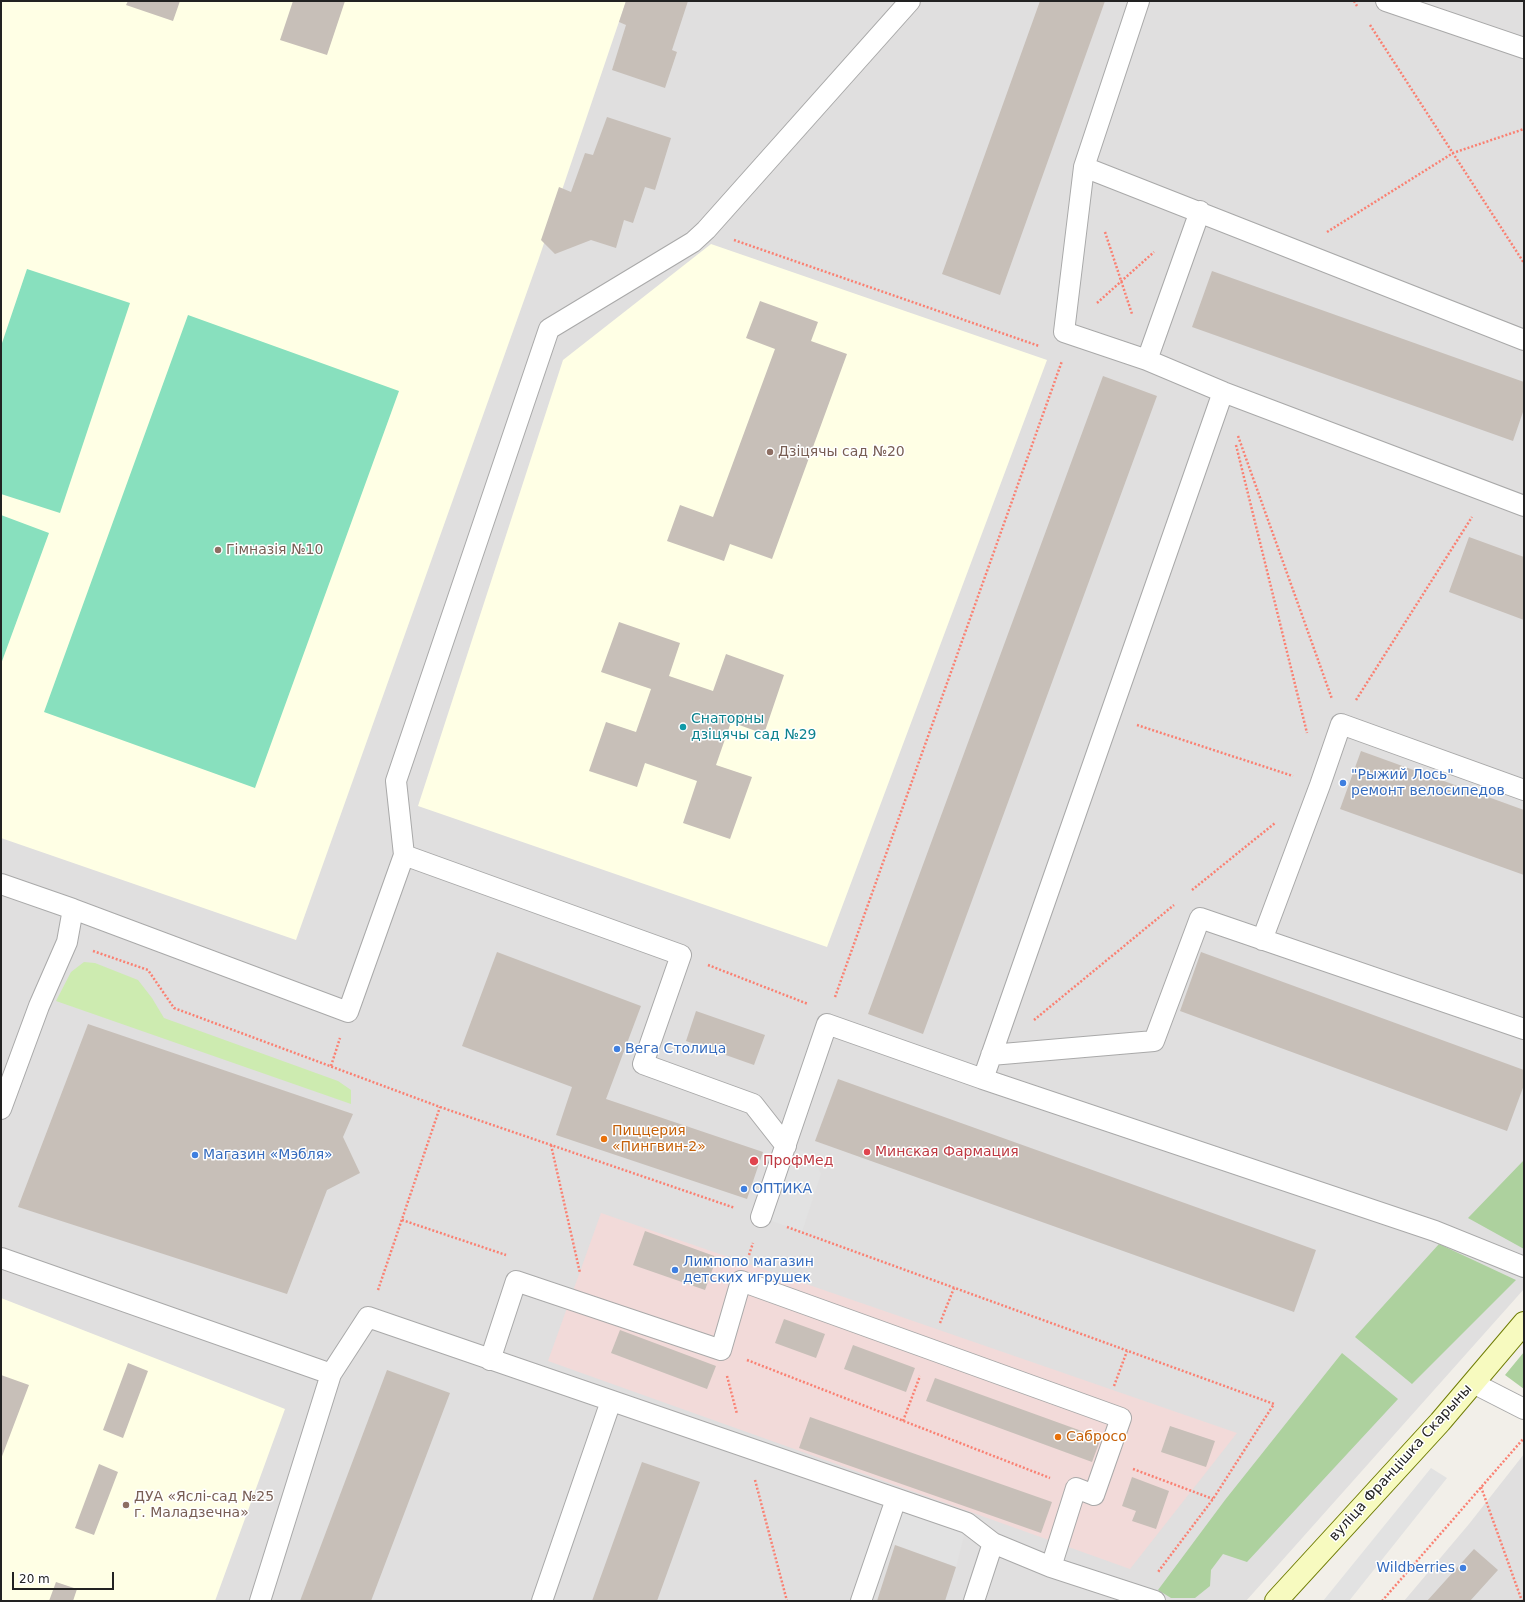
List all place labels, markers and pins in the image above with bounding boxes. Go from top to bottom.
place label: Дзіцячы сад №20 [778,444,905,460]
marker: Дзіцячы сад №20 [765,447,775,457]
place label: Гімназія №10 [226,542,323,558]
marker: Гімназія №10 [213,545,223,555]
place label: Снаторны дзіцячы сад №29 [691,711,817,744]
marker: Снаторны дзіцячы сад №29 [678,722,688,732]
place label: "Рыжий Лось" ремонт велосипедов [1351,767,1505,800]
marker: "Рыжий Лось" ремонт велосипедов [1338,778,1348,788]
place label: Вега Столица [625,1041,726,1057]
marker: Вега Столица [612,1044,622,1054]
place label: Пиццерия «Пингвин-2» [612,1123,706,1156]
marker: Пиццерия «Пингвин-2» [599,1134,609,1144]
place label: Минская Фармация [875,1144,1019,1160]
place label: Магазин «Мэбля» [203,1147,333,1163]
marker: Минская Фармация [862,1147,872,1157]
marker: Магазин «Мэбля» [190,1150,200,1160]
place label: ПрофМед [763,1153,833,1169]
marker: ПрофМед [748,1155,760,1167]
place label: ОПТИКА [752,1181,812,1197]
marker: ОПТИКА [739,1184,749,1194]
place label: Лимпопо магазин детских игрушек [683,1254,814,1286]
marker: Лимпопо магазин детских игрушек [670,1265,680,1275]
place label: Сабросо [1066,1429,1127,1445]
marker: Сабросо [1053,1432,1063,1442]
place label: ДУА «Яслі-сад №25 г. Маладзечна» [134,1489,274,1522]
marker: ДУА «Яслі-сад №25 г. Маладзечна» [121,1500,131,1510]
place label: Wildberries [1376,1560,1455,1576]
marker: Wildberries [1458,1563,1468,1573]

